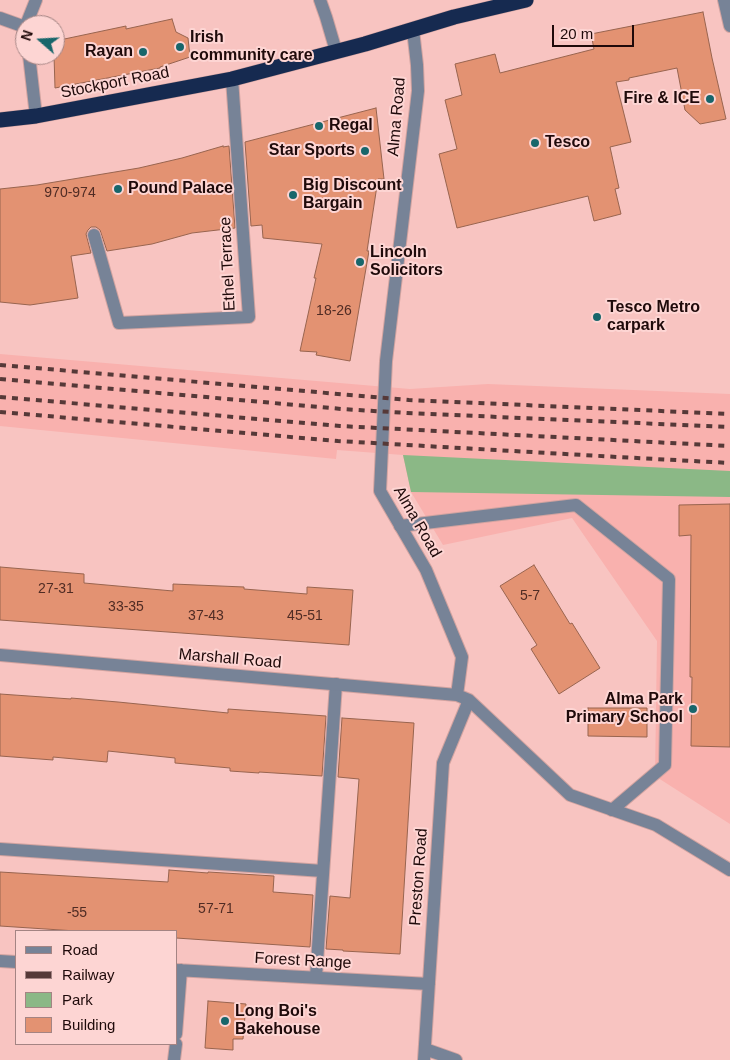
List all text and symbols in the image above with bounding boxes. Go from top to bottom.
north arrow [15,15,65,65]
scale bar [555,15,638,47]
text: 20 m [560,25,593,42]
text: N [18,28,36,43]
place label: Irish community care [190,28,313,66]
marker: Irish community care [174,41,186,53]
place label: Rayan [85,42,133,62]
marker: Rayan [137,46,149,58]
street label: Stockport Road [59,63,171,103]
street label: Alma Road [384,77,410,157]
place label: Fire & ICE [624,89,700,109]
marker: Fire & ICE [704,93,716,105]
place label: Regal [329,116,373,136]
marker: Regal [313,120,325,132]
place label: Tesco [545,133,590,153]
marker: Tesco [529,137,541,149]
place label: Star Sports [269,141,355,161]
marker: Star Sports [359,145,371,157]
place label: Big Discount Bargain [303,176,402,214]
place label: Pound Palace [128,179,233,199]
marker: Pound Palace [112,183,124,195]
house number: 970-974 [44,185,96,201]
marker: Big Discount Bargain [287,189,299,201]
street label: Ethel Terrace [216,216,240,312]
place label: Lincoln Solicitors [370,243,443,281]
marker: Lincoln Solicitors [354,256,366,268]
place label: Tesco Metro carpark [607,298,700,336]
house number: 18-26 [316,303,352,319]
marker: Tesco Metro carpark [591,311,603,323]
street label: Alma Road [389,483,445,561]
house number: 27-31 [38,581,74,597]
house number: 5-7 [520,588,540,604]
house number: 33-35 [108,599,144,615]
house number: 37-43 [188,608,224,624]
house number: 45-51 [287,608,323,624]
street label: Marshall Road [178,645,282,673]
place label: Alma Park Primary School [566,690,683,728]
marker: Alma Park Primary School [687,703,699,715]
street label: Preston Road [406,828,432,926]
house number: 57-71 [198,901,234,917]
house number: -55 [67,905,87,921]
legend [15,930,178,1045]
text: Road [62,941,98,958]
street label: Forest Range [254,949,352,973]
text: Railway [62,966,115,983]
text: Park [62,991,93,1008]
place label: Long Boi's Bakehouse [235,1002,320,1040]
marker: Long Boi's Bakehouse [219,1015,231,1027]
text: Building [62,1016,115,1033]

